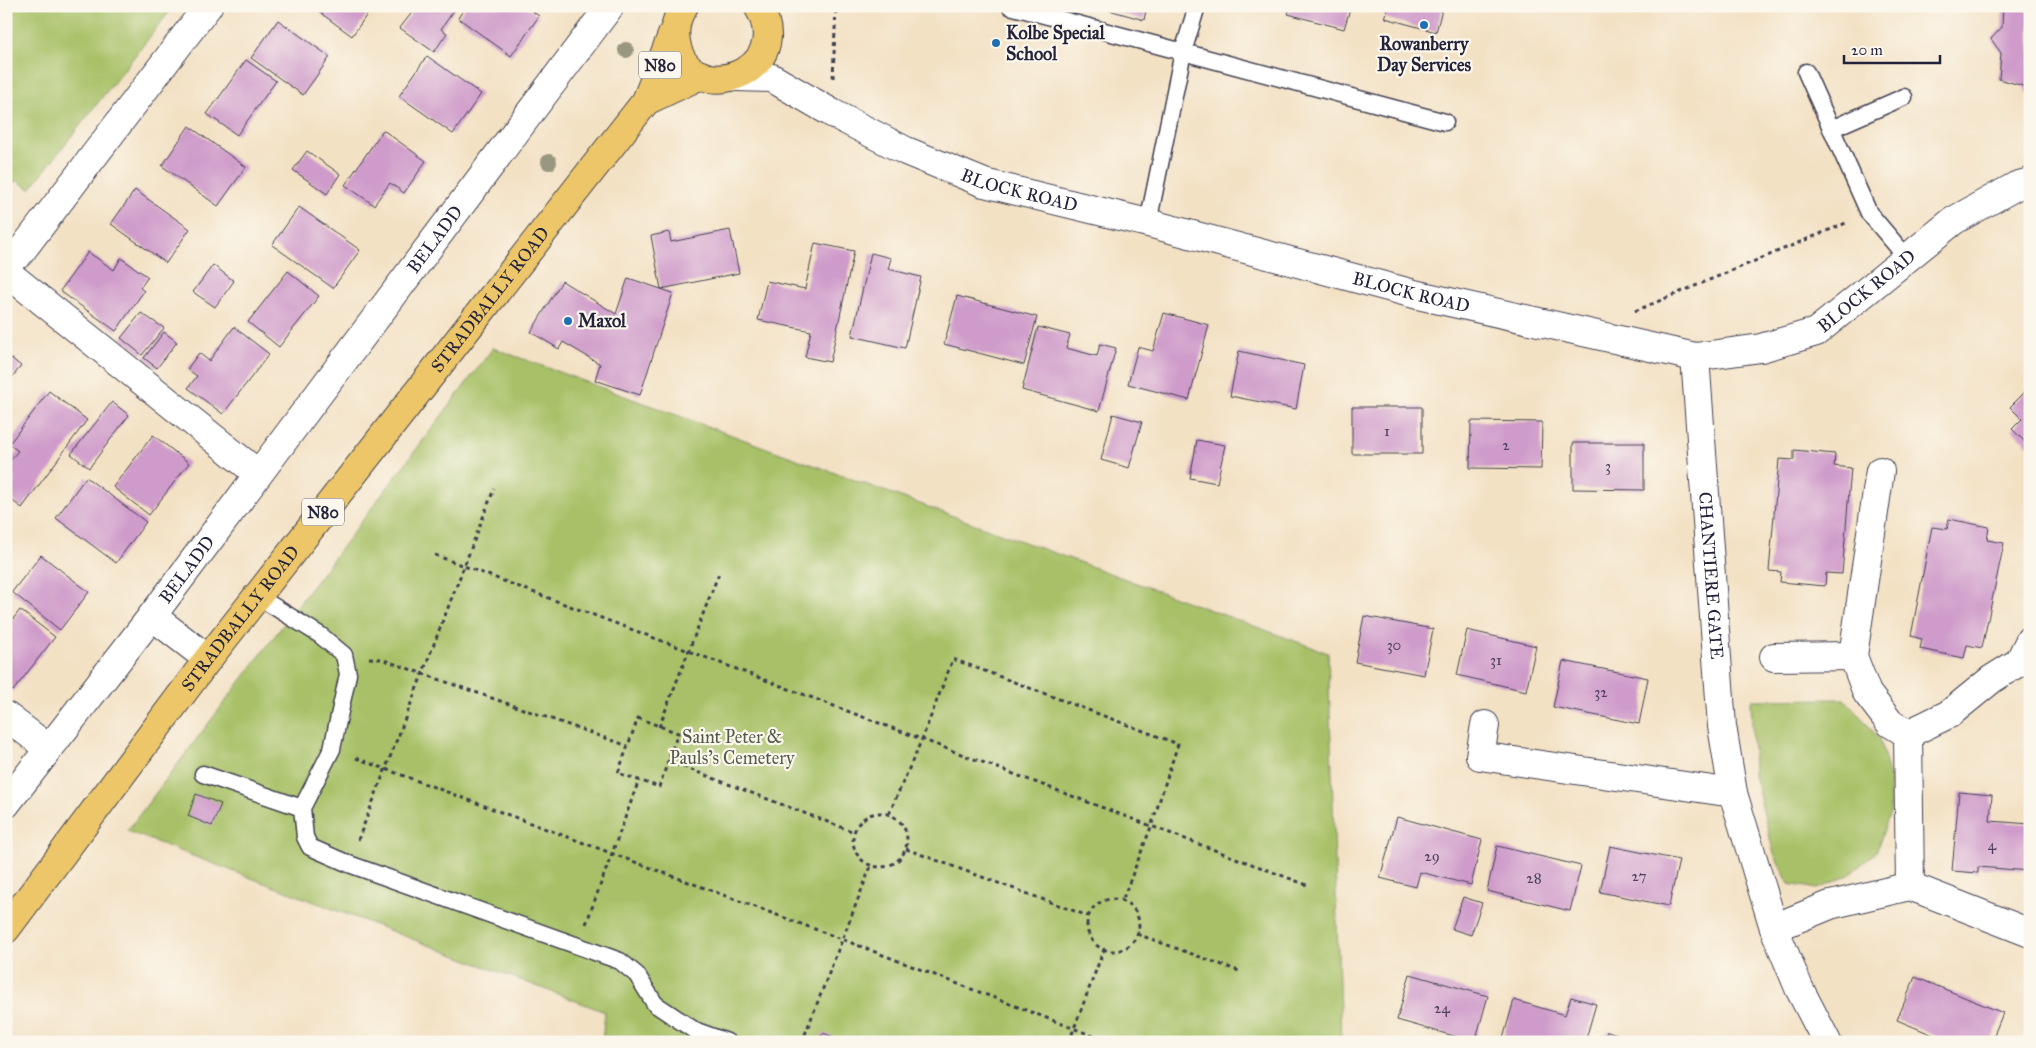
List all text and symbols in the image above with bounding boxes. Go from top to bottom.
marker: Rowanberry Day Services [1418,19,1430,31]
place label: Kolbe Special School [1006,22,1106,65]
scale bar [1844,32,1940,64]
place label: Rowanberry Day Services [1377,33,1471,77]
marker: Kolbe Special School [990,37,1002,49]
text: 20 m [1851,41,1883,59]
road number: N80 [639,52,681,78]
street label: BLOCK ROAD [958,164,1080,216]
street label: BELADD [402,201,467,277]
street label: STRADBALLY ROAD [426,222,554,377]
street label: BLOCK ROAD [1813,245,1920,337]
street label: BLOCK ROAD [1350,267,1472,317]
place label: Maxol [578,310,627,332]
marker: Maxol [562,315,574,327]
house number: 1 [1384,422,1390,440]
house number: 2 [1502,436,1510,454]
house number: 3 [1605,457,1611,475]
street label: CHANTIERE GATE [1694,491,1728,660]
road number: N80 [302,498,344,526]
street label: BELADD [154,532,219,608]
street label: STRADBALLY ROAD [177,541,304,696]
house number: 30 [1387,636,1401,654]
house number: 31 [1490,651,1502,669]
house number: 32 [1594,683,1608,701]
park label: Saint Peter & Pauls's Cemetery [670,726,795,769]
house number: 4 [1988,836,1997,854]
house number: 29 [1424,847,1440,865]
house number: 27 [1632,867,1647,885]
house number: 28 [1526,869,1542,887]
house number: 24 [1434,999,1451,1017]

